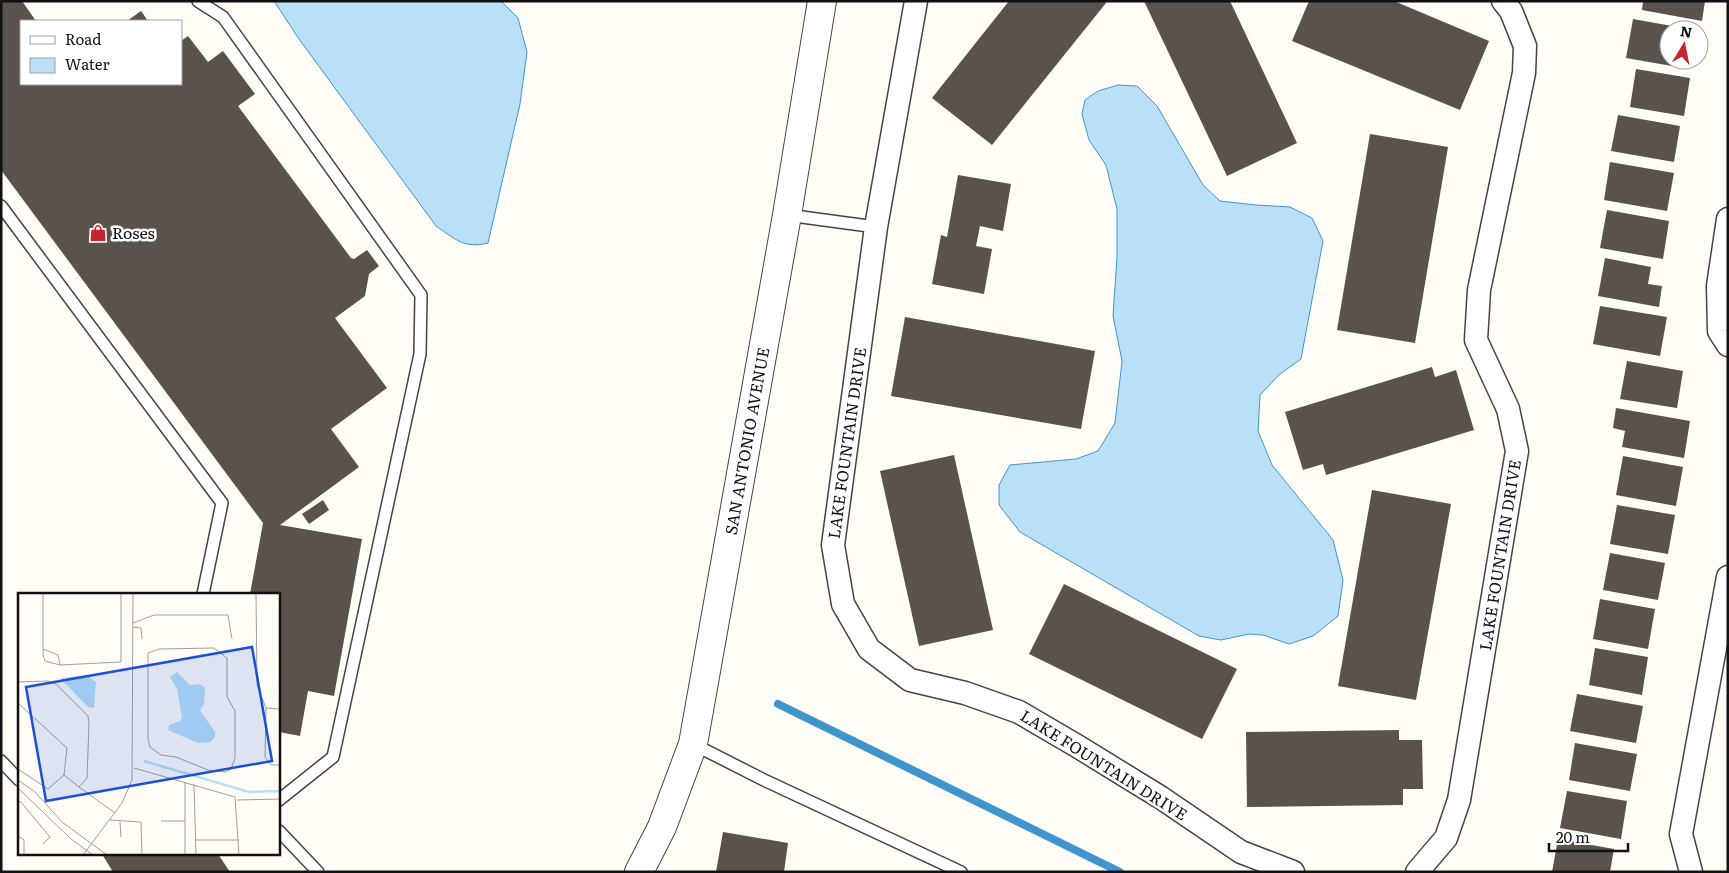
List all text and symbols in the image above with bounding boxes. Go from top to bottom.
legend [20,20,182,85]
north arrow [1659,20,1709,70]
text: N [1679,20,1694,42]
text: Road [65,27,101,50]
text: Water [65,52,110,75]
place label: Roses [112,220,155,244]
shop icon: Roses [88,223,108,243]
street label: SAN ANTONIO AVENUE [718,345,774,537]
street label: LAKE FOUNTAIN DRIVE [821,346,871,540]
street label: LAKE FOUNTAIN DRIVE [1472,458,1526,652]
inset map [18,593,280,856]
street label: LAKE FOUNTAIN DRIVE [1016,703,1193,825]
scale bar [1549,820,1628,852]
text: 20 m [1556,825,1590,848]

